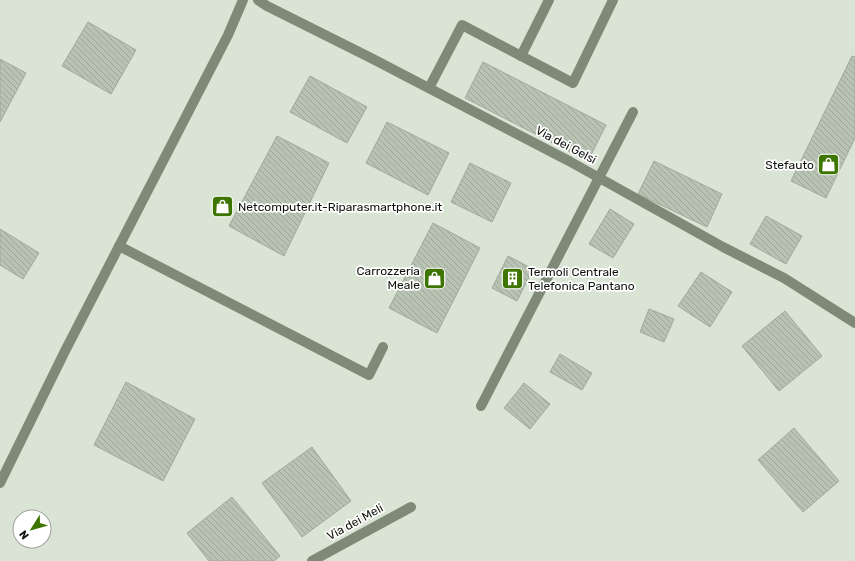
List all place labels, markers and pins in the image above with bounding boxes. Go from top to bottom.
shop icon: Stefauto [816,152,842,178]
place label: Stefauto [765,158,814,172]
shop icon: Netcomputer.it-Riparasmartphone.it [209,194,235,220]
place label: Netcomputer.it-Riparasmartphone.it [238,200,442,214]
place label: Carrozzeria Meale [357,264,420,292]
shop icon: Carrozzeria Meale [422,265,448,291]
place label: Termoli Centrale Telefonica Pantano [528,265,635,293]
building icon: Termoli Centrale Telefonica Pantano [500,266,526,292]

